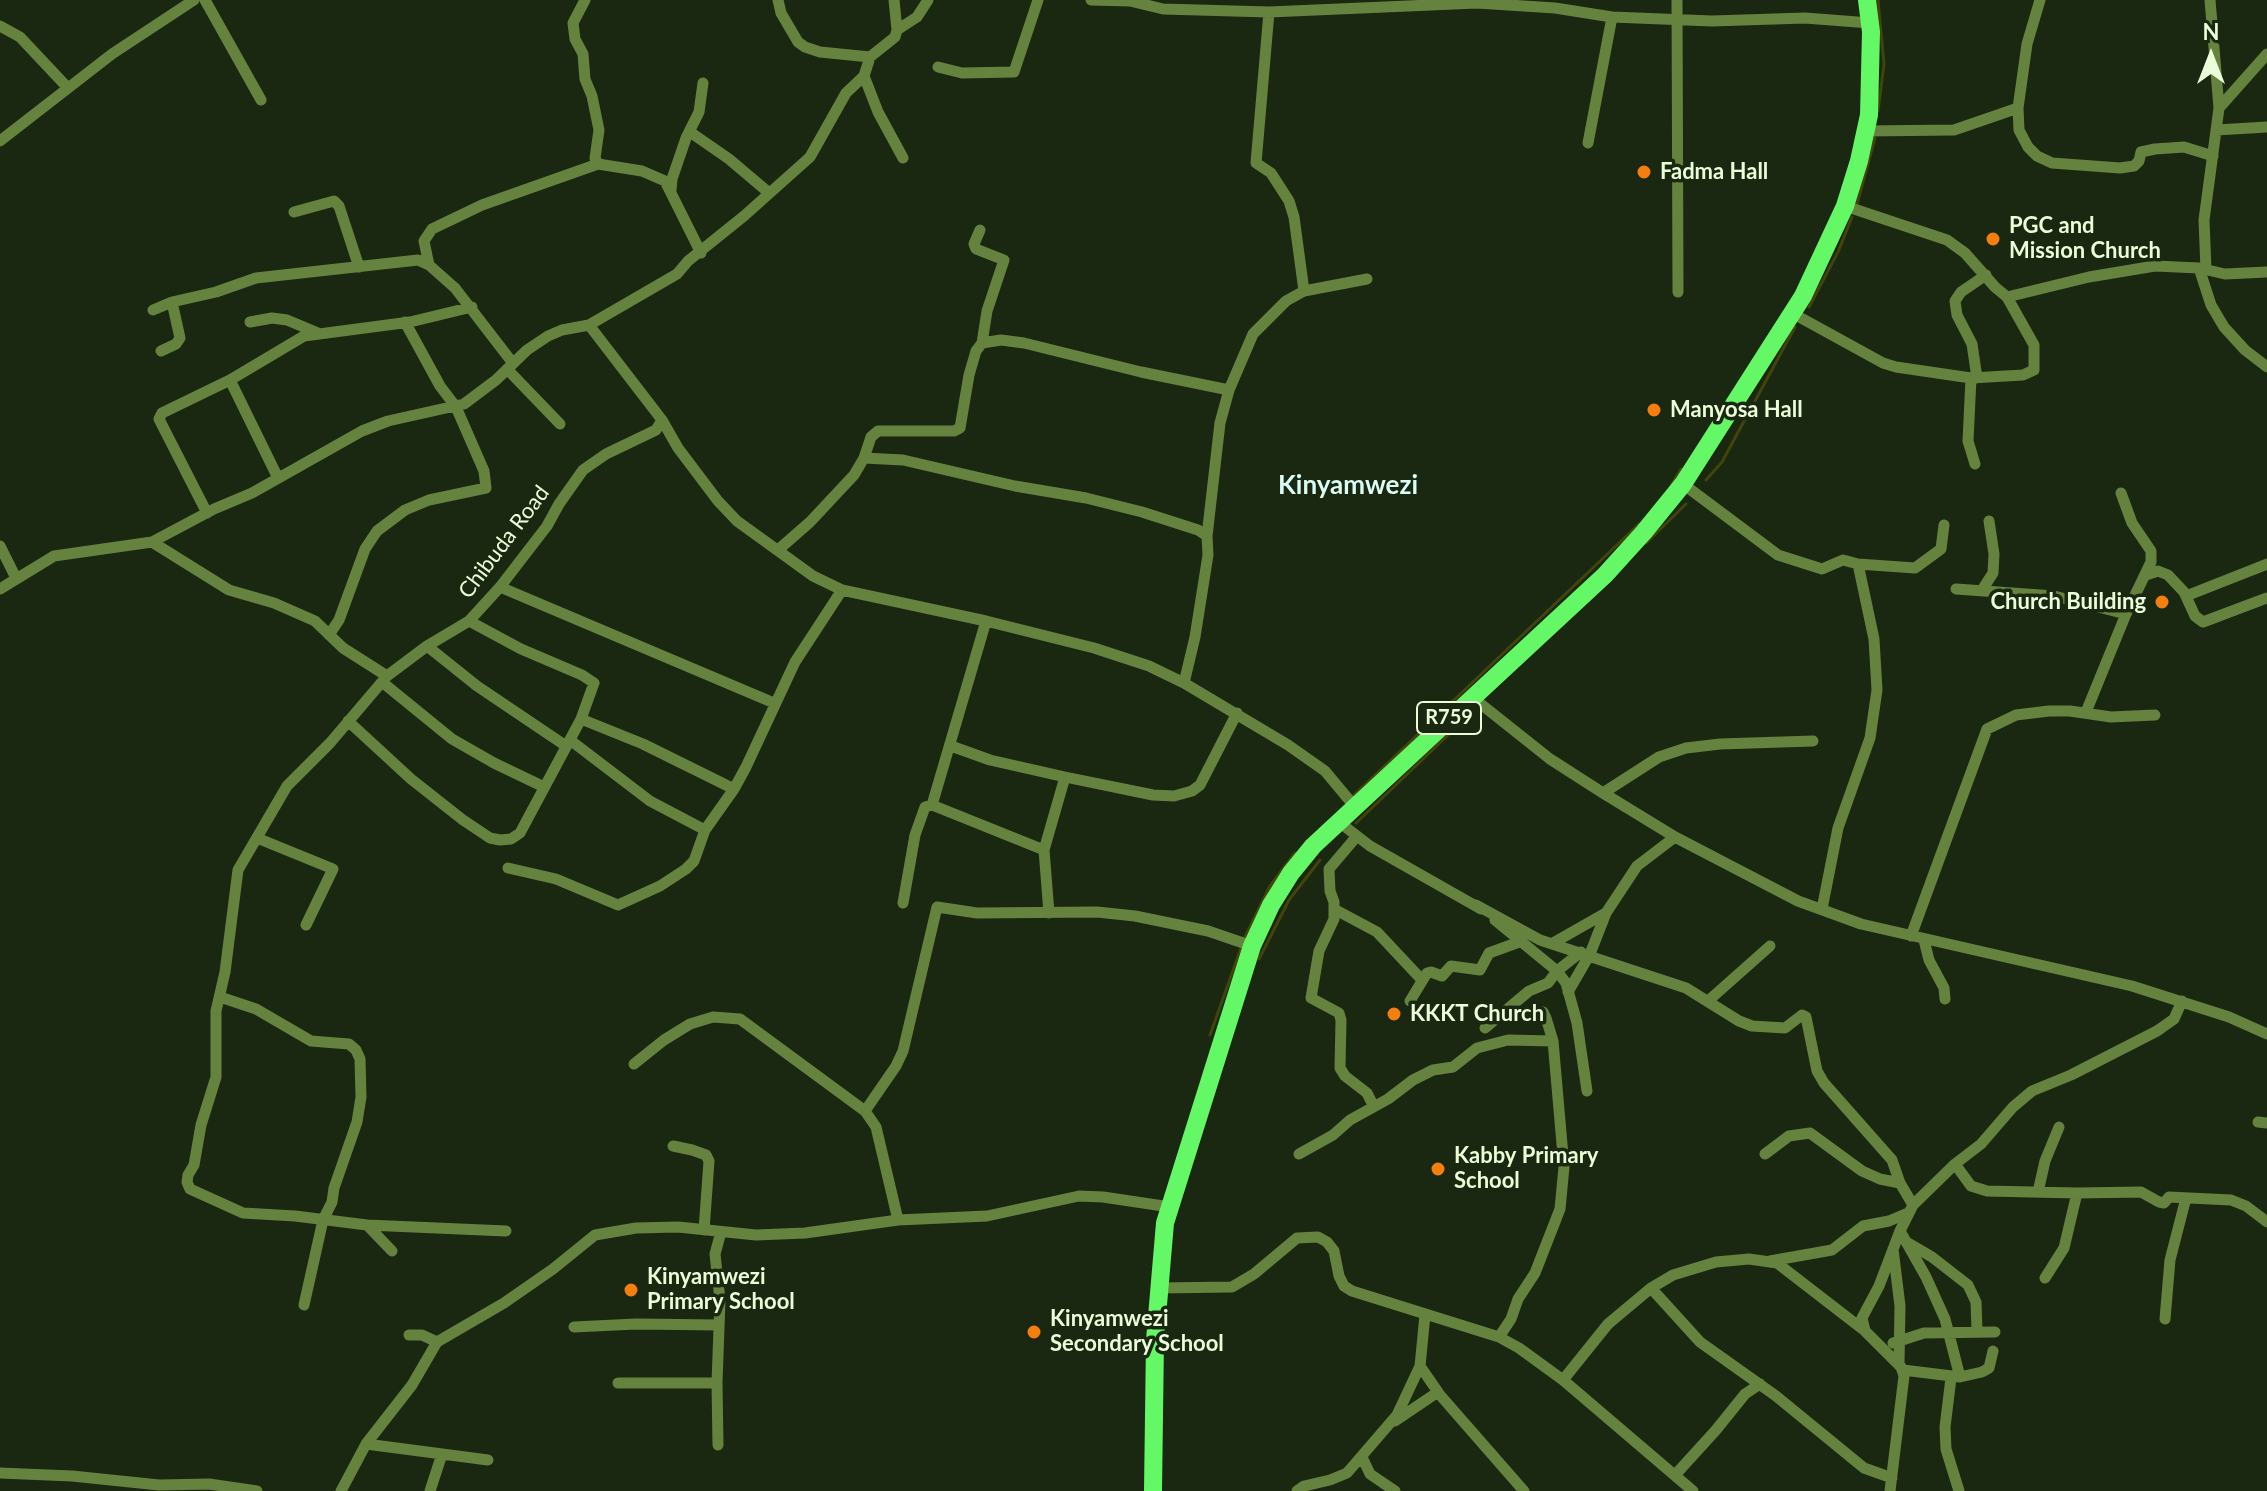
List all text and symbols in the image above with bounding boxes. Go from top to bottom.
north arrow [2171,16,2251,96]
text: N [2203,18,2219,45]
place label: Fadma Hall [1660,159,1768,185]
marker: Fadma Hall [1635,163,1653,181]
place label: PGC and Mission Church [2009,213,2161,264]
marker: PGC and Mission Church [1984,230,2002,248]
place label: Manyosa Hall [1670,397,1803,423]
marker: Manyosa Hall [1645,401,1663,419]
district label: Kinyamwezi [1278,470,1418,502]
street label: Chibuda Road [453,480,555,604]
place label: Church Building [1991,589,2146,615]
marker: Church Building [2153,593,2171,611]
road number: R759 [1417,702,1481,734]
place label: KKKT Church [1410,1001,1544,1027]
marker: KKKT Church [1385,1005,1403,1023]
place label: Kabby Primary School [1454,1143,1598,1194]
marker: Kabby Primary School [1429,1160,1447,1178]
place label: Kinyamwezi Primary School [647,1264,795,1316]
marker: Kinyamwezi Primary School [622,1281,640,1299]
place label: Kinyamwezi Secondary School [1050,1306,1224,1358]
marker: Kinyamwezi Secondary School [1025,1323,1043,1341]

